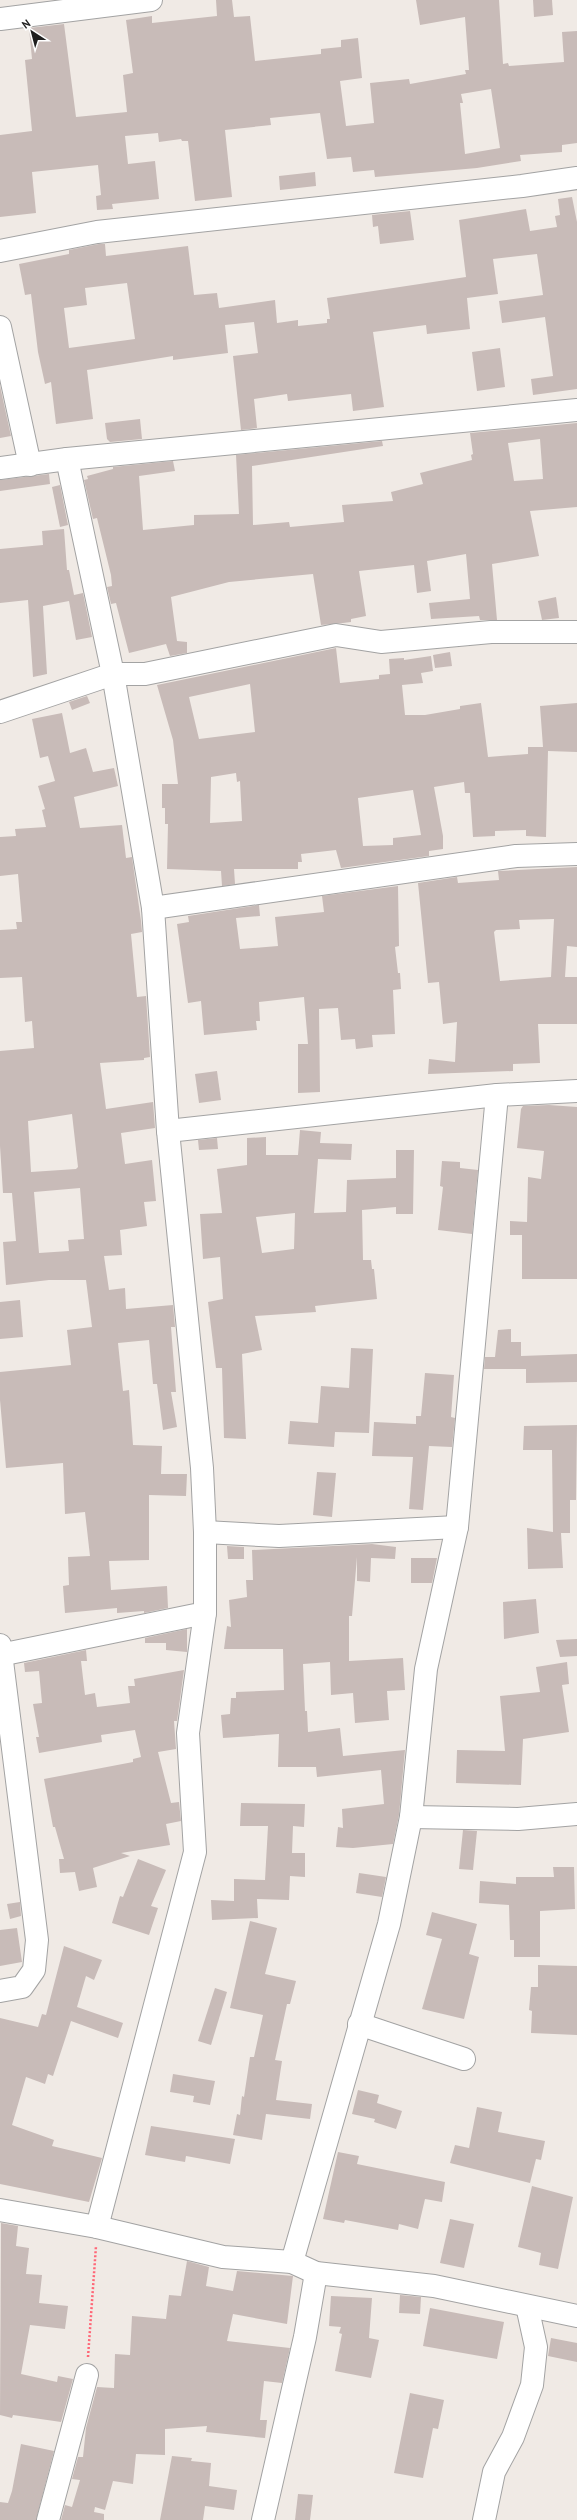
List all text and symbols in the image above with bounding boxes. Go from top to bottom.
north arrow [12,12,52,52]
text: N [19,16,33,32]

